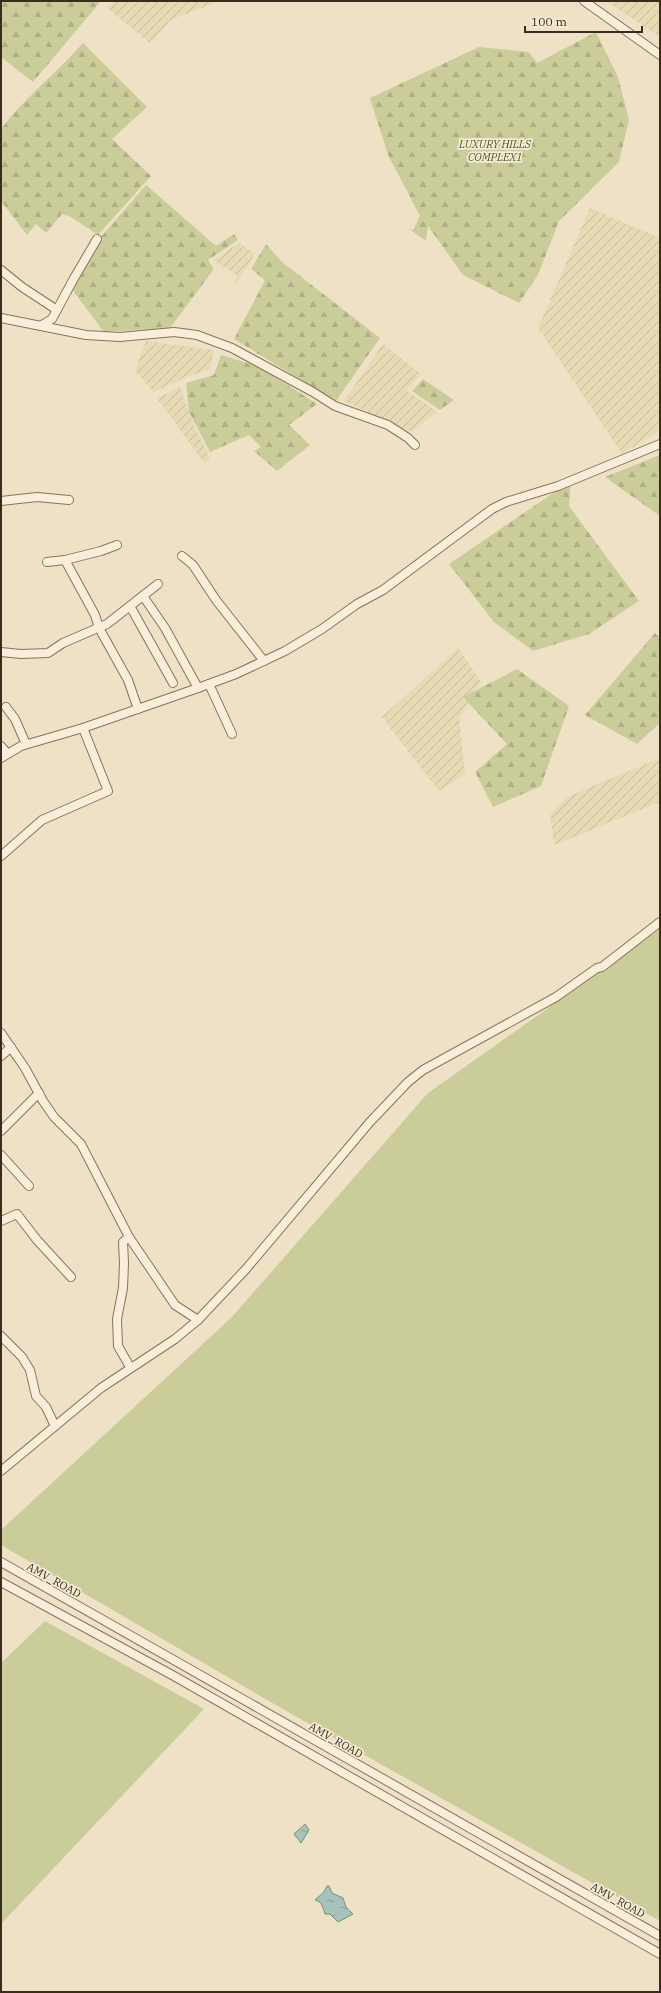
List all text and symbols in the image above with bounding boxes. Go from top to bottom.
scale bar [525,8,642,34]
text: 100 m [531,14,567,29]
park label: LUXURY HILLS COMPLEX1 [458,137,532,164]
street label: AMV_ROAD [24,1559,84,1601]
street label: AMV_ROAD [306,1719,366,1761]
street label: AMV_ROAD [588,1879,648,1921]

